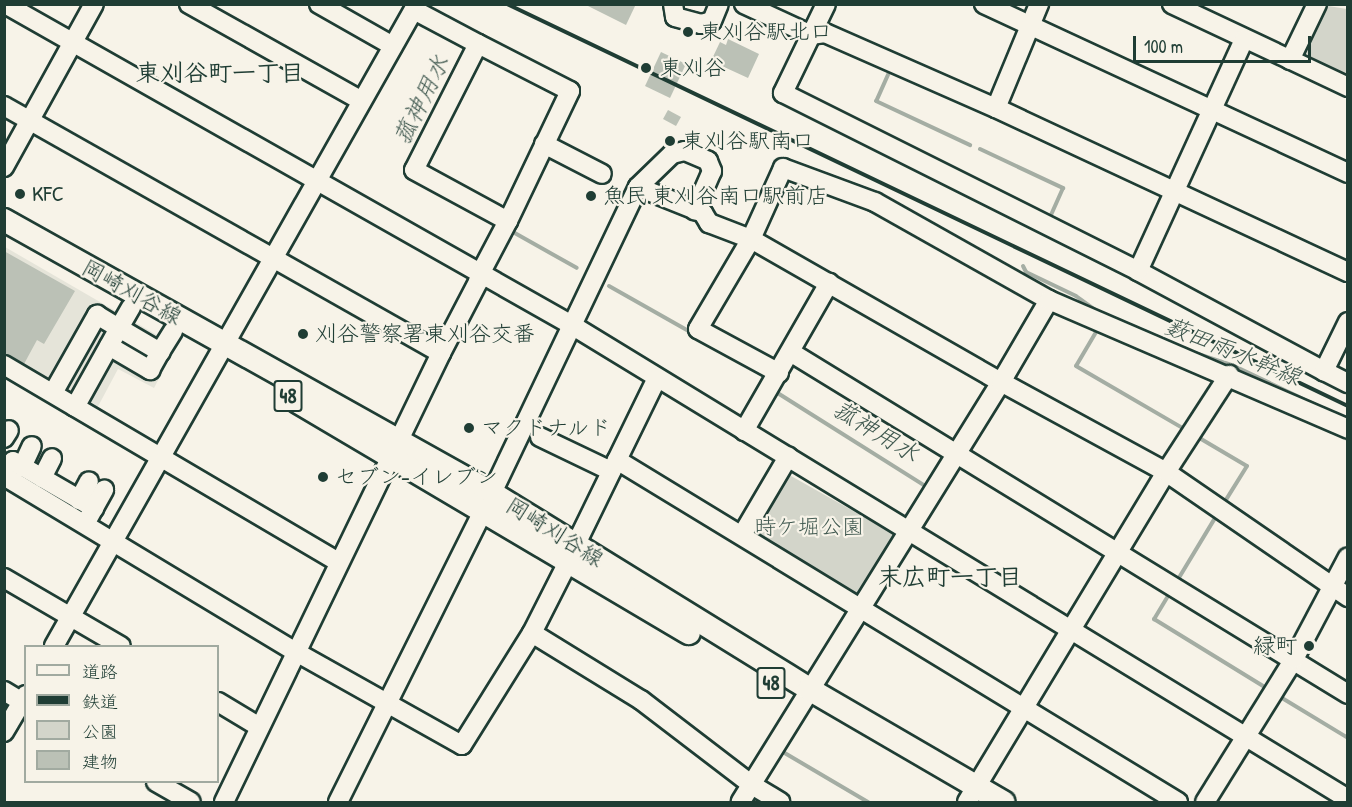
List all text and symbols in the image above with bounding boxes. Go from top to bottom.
place label: 東刈谷駅北口 [700,19,832,45]
scale bar [1136,24,1314,62]
marker: 東刈谷駅北口 [681,25,695,39]
text: 100 m [1144,34,1183,59]
water label: 菰神用水 [387,51,455,149]
place label: 東刈谷 [660,55,726,81]
district label: 東刈谷町一丁目 [136,59,304,87]
marker: 東刈谷 [637,59,655,77]
place label: 東刈谷駅南口 [682,128,814,154]
marker: 東刈谷駅南口 [663,134,677,148]
place label: KFC [32,181,64,207]
place label: 魚民 東刈谷南口駅前店 [603,183,828,209]
marker: KFC [13,187,27,201]
marker: 魚民 東刈谷南口駅前店 [584,189,598,203]
street label: 岡崎刈谷線 [77,254,187,330]
water label: 薮田雨水幹線 [1161,311,1305,391]
place label: 刈谷警察署東刈谷交番 [315,321,535,347]
marker: 刈谷警察署東刈谷交番 [296,327,310,341]
road number: 48 [273,378,303,414]
water label: 菰神用水 [827,394,925,468]
place label: マクドナルド [481,415,613,441]
marker: マクドナルド [462,421,476,435]
place label: セブン-イレブン [335,464,498,490]
marker: セブン-イレブン [316,470,330,484]
street label: 岡崎刈谷線 [501,492,609,572]
park label: 時ケ堀公園 [754,514,864,540]
district label: 末広町一丁目 [878,563,1022,591]
place label: 緑町 [1253,633,1297,659]
marker: 緑町 [1302,639,1316,653]
legend [24,645,219,783]
text: 道路 [82,659,118,684]
road number: 48 [756,665,786,701]
text: 鉄道 [82,689,118,714]
text: 公園 [82,719,118,744]
text: 建物 [82,749,118,774]

